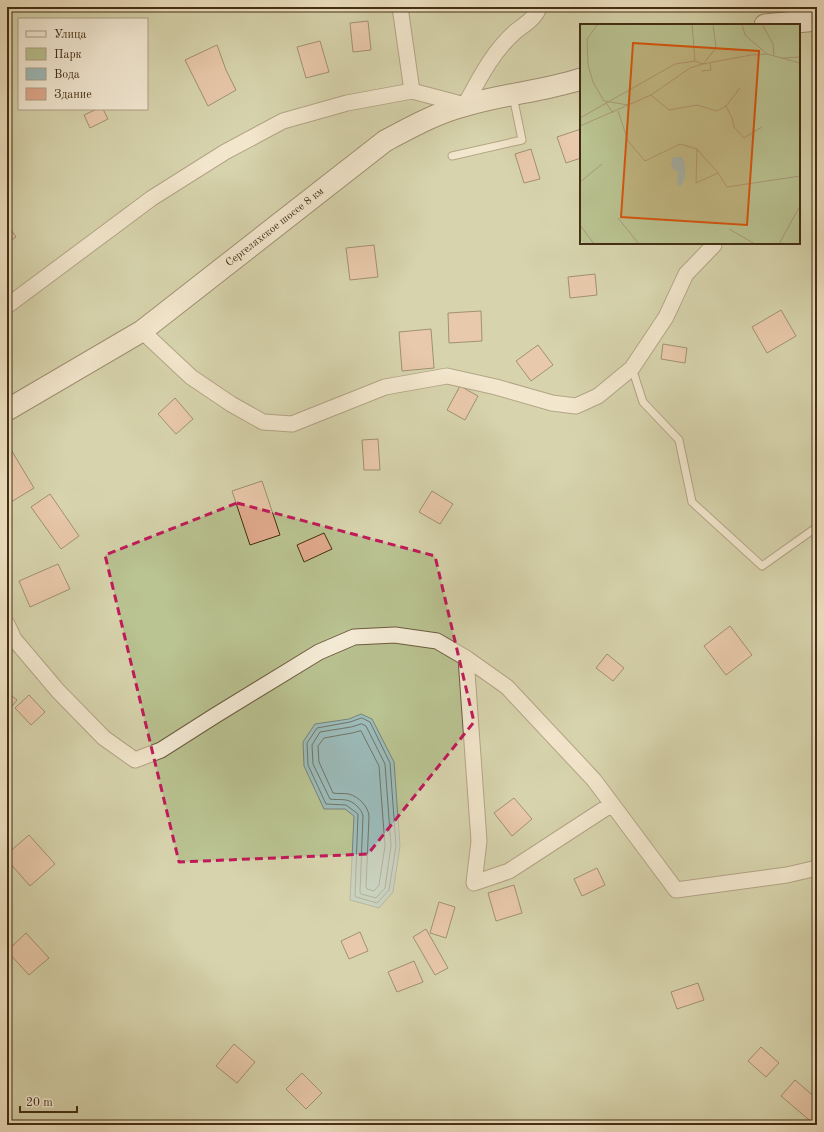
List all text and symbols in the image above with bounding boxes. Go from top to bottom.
legend [18,18,148,110]
inset map [580,24,800,244]
text: Улица [54,29,87,41]
text: Парк [54,49,82,61]
text: Вода [54,69,80,81]
text: Здание [54,89,92,101]
street label: Сергеляхское шоссе 8 км [224,186,326,269]
scale bar [20,1088,77,1114]
text: 20 m [26,1097,53,1109]

